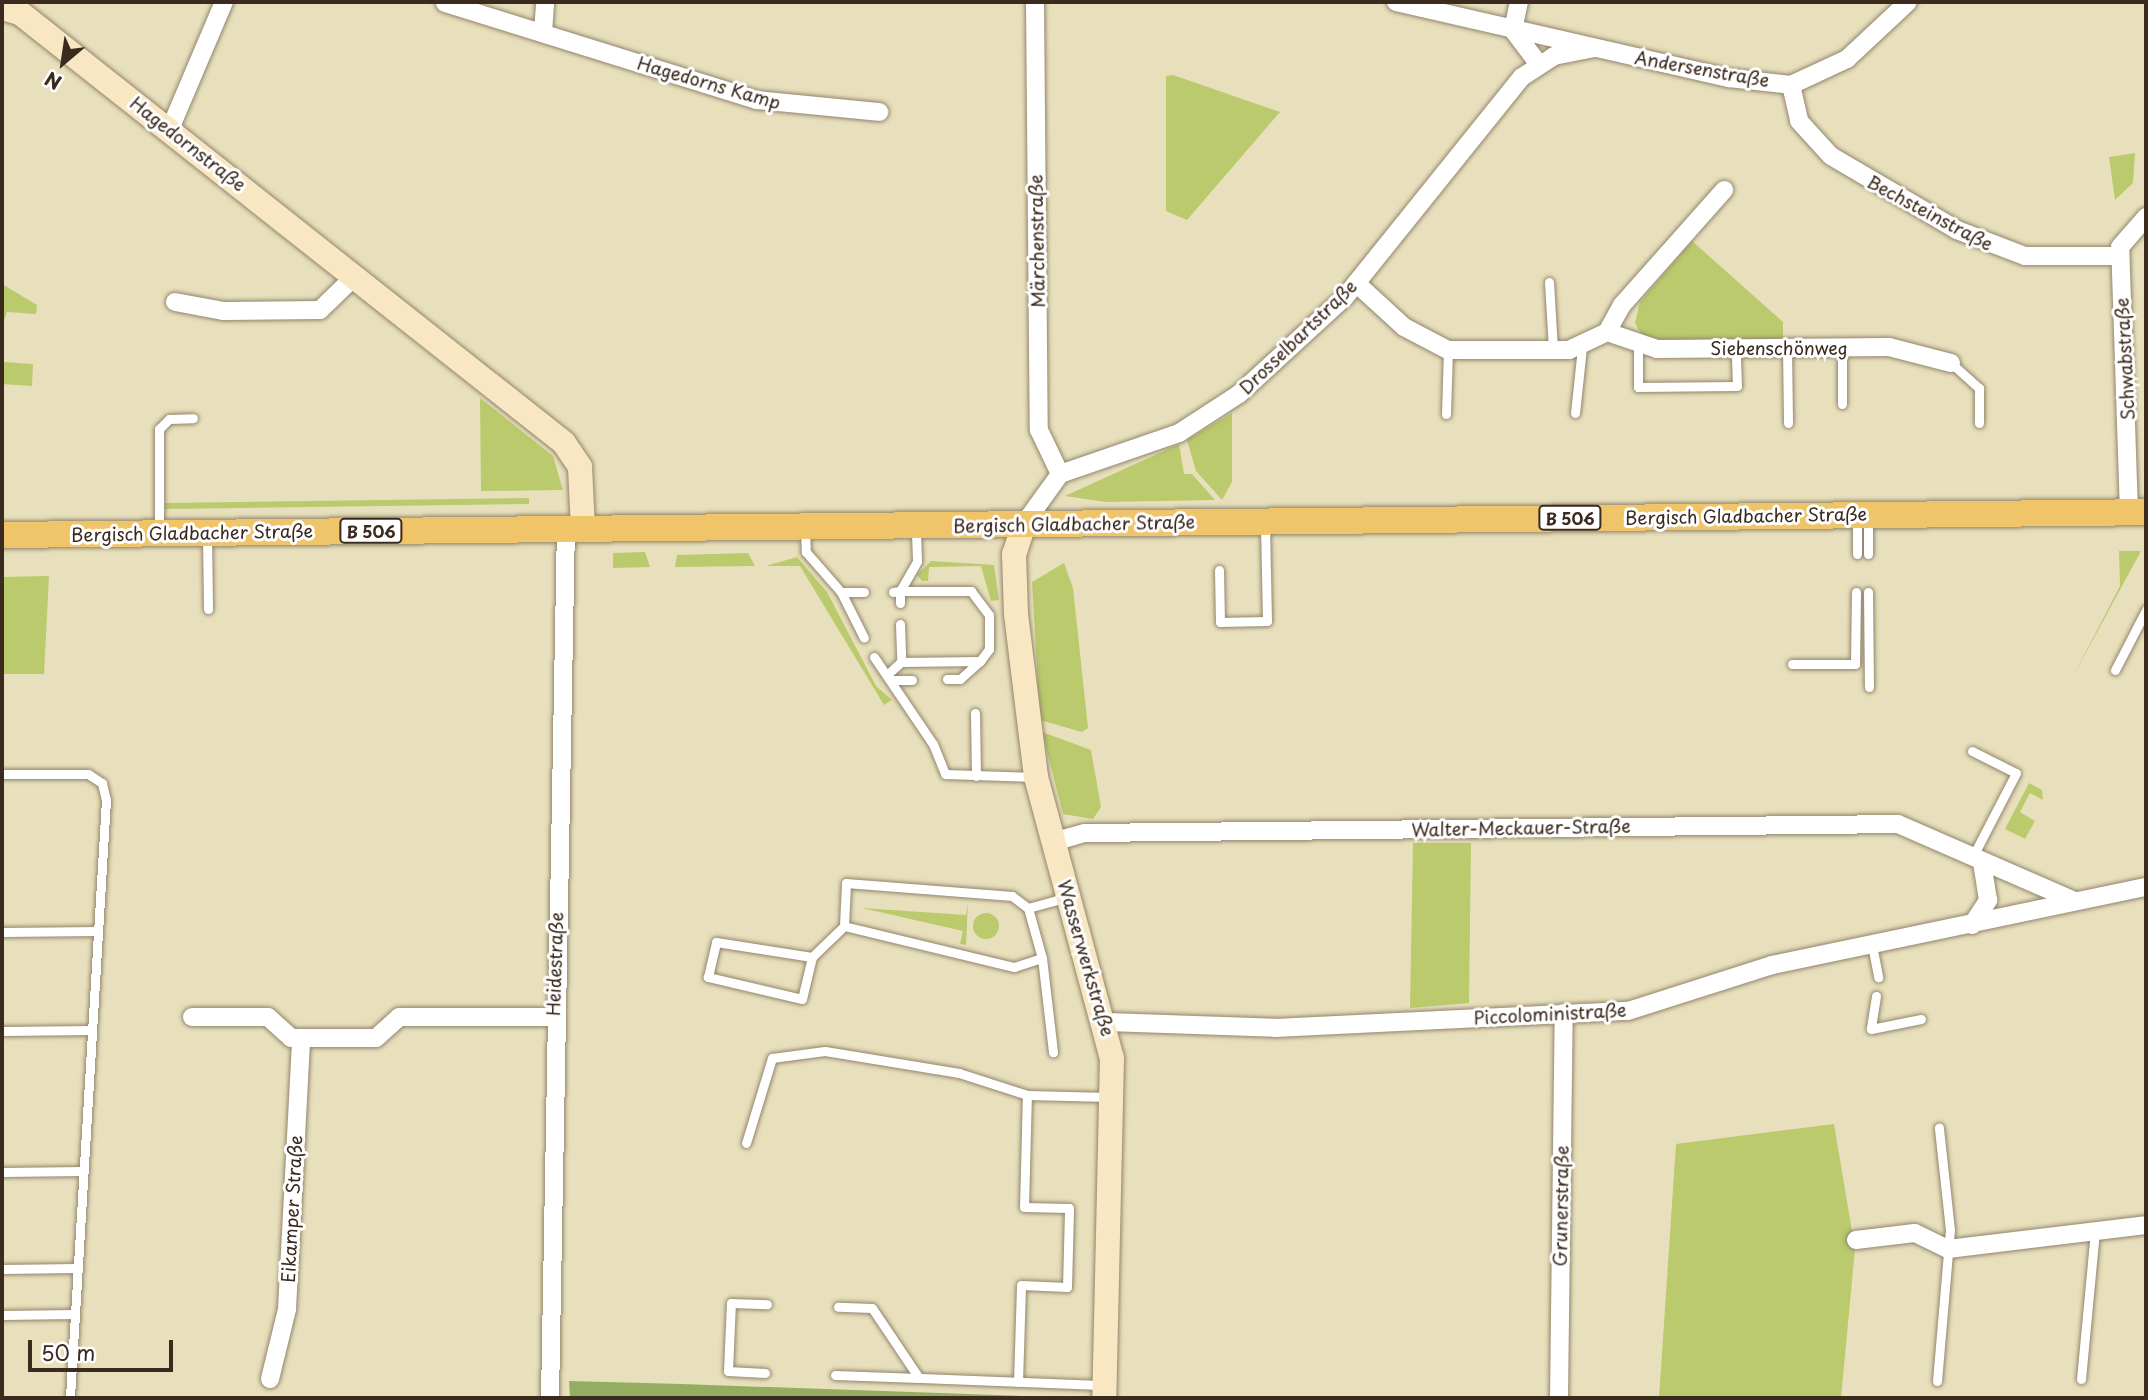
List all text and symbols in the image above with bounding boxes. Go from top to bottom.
north arrow [28,28,98,98]
street label: Andersenstraße [1633,47,1771,91]
street label: Hagedorns Kamp [635,52,783,114]
text: N [39,65,66,97]
street label: Hagedornstraße [126,92,250,196]
street label: Bechsteinstraße [1864,171,1996,255]
street label: Märchenstraße [1025,174,1049,308]
street label: Drosselbartstraße [1235,275,1361,399]
street label: Schwabstraße [2111,297,2139,421]
street label: Siebenschönweg [1710,337,1848,359]
street label: Bergisch Gladbacher Straße [1623,503,1869,529]
road number: B 506 [1537,505,1603,530]
street label: Bergisch Gladbacher Straße [951,511,1197,537]
road number: B 506 [338,518,404,544]
street label: Bergisch Gladbacher Straße [69,520,315,546]
street label: Walter-Meckauer-Straße [1411,815,1631,841]
street label: Wasserwerkstraße [1053,877,1119,1039]
street label: Heidestraße [542,912,568,1016]
street label: Piccoloministraße [1473,999,1627,1029]
street label: Eikamper Straße [277,1134,307,1284]
street label: Grunerstraße [1549,1145,1573,1267]
scale bar [32,1326,177,1370]
text: 50 m [41,1336,95,1368]

